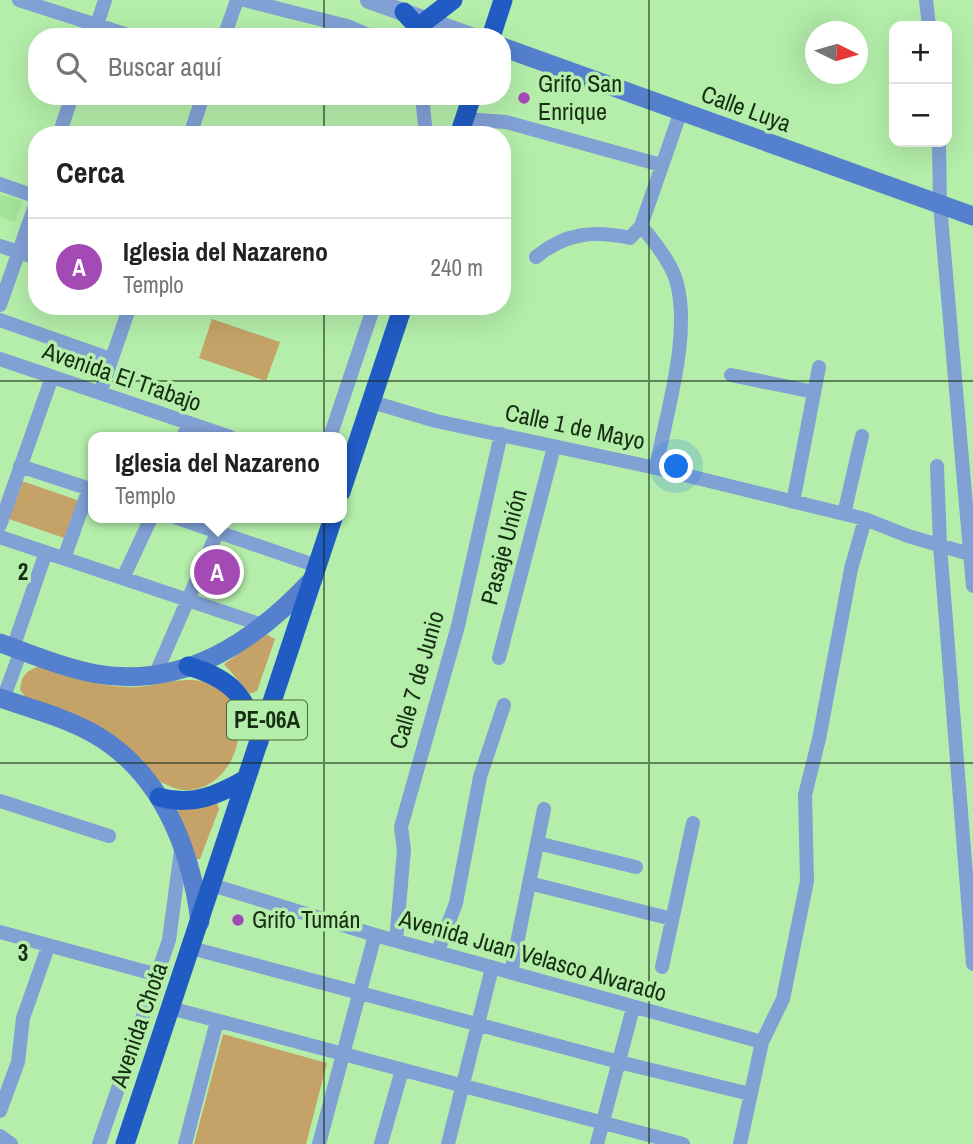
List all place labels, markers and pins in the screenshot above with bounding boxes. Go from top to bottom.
place label: Grifo San Enrique [538,67,622,127]
marker: Grifo San Enrique [516,90,532,106]
pin: A [194,546,240,598]
place label: Grifo Tumán [252,903,360,935]
marker: Grifo Tumán [230,912,246,928]

